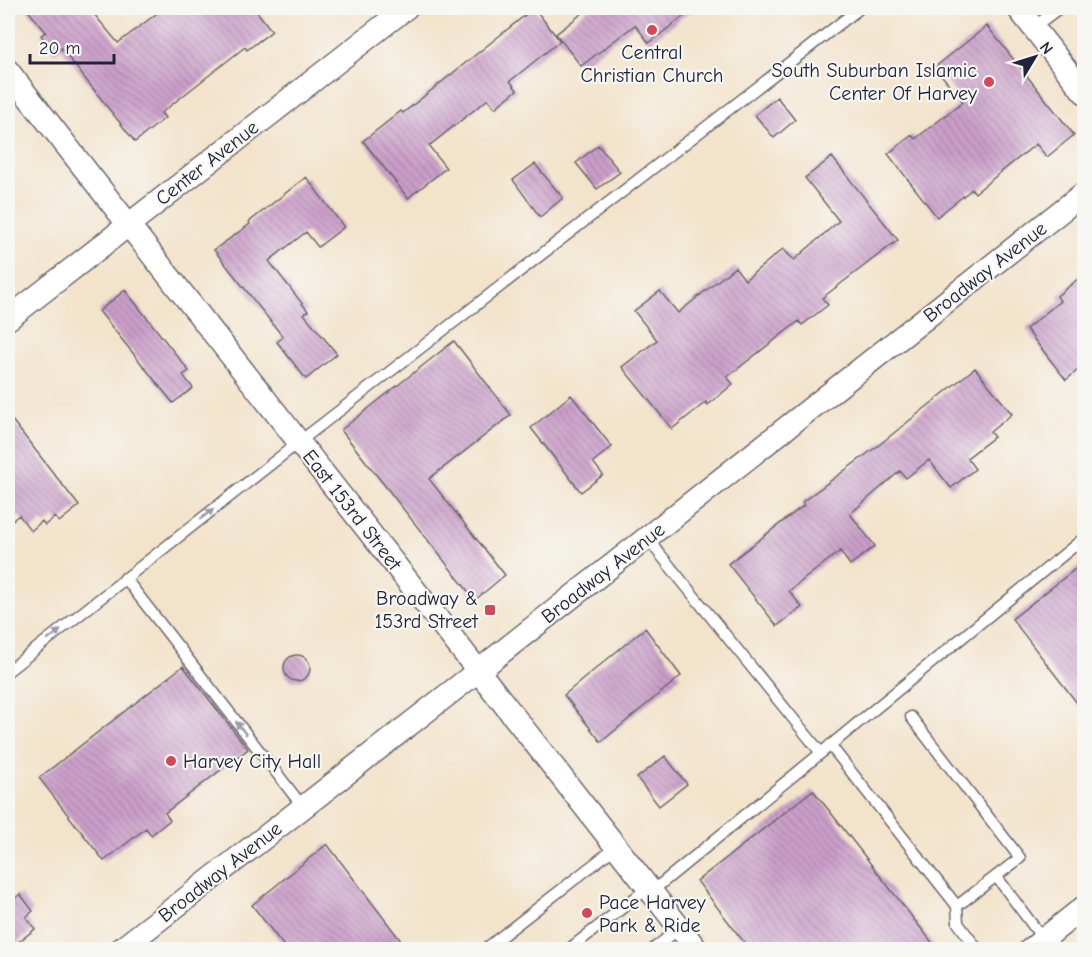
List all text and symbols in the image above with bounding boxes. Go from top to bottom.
marker: Central Christian Church [645,23,659,37]
scale bar [30,27,114,65]
north arrow [1005,27,1065,87]
text: 20 m [39,38,80,59]
text: N [1036,39,1056,58]
place label: Central Christian Church [580,41,724,87]
place label: South Suburban Islamic Center Of Harvey [772,59,977,105]
marker: South Suburban Islamic Center Of Harvey [982,75,996,89]
street label: Center Avenue [151,116,263,210]
street label: Broadway Avenue [919,217,1051,327]
street label: East 153rd Street [298,445,407,576]
one-way arrow [199,508,215,521]
street label: Broadway Avenue [537,518,669,628]
place label: Broadway & 153rd Street [374,587,479,633]
marker: Broadway & 153rd Street [483,603,497,617]
one-way arrow [46,629,61,641]
one-way arrow [236,720,248,735]
place label: Harvey City Hall [183,750,321,773]
marker: Harvey City Hall [164,754,178,768]
street label: Broadway Avenue [154,817,286,927]
place label: Pace Harvey Park & Ride [599,891,706,937]
marker: Pace Harvey Park & Ride [580,906,594,920]

